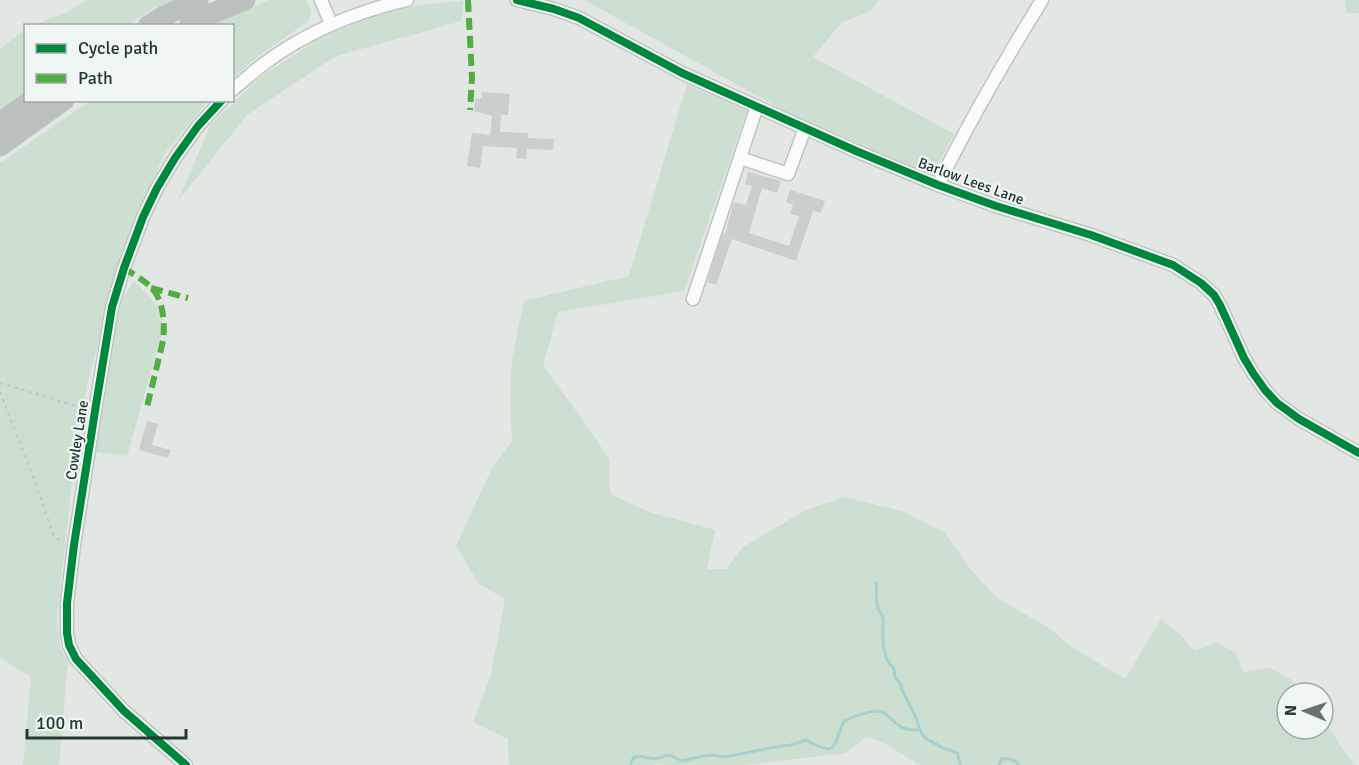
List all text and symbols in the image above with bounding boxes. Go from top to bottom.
legend [24,24,234,102]
text: Cycle path [78,37,158,59]
text: Path [78,67,113,89]
street label: Barlow Lees Lane [916,153,1026,209]
street label: Cowley Lane [62,399,92,481]
north arrow [1275,681,1335,741]
scale bar [27,702,186,740]
text: N [1281,705,1301,716]
text: 100 m [36,712,83,734]

